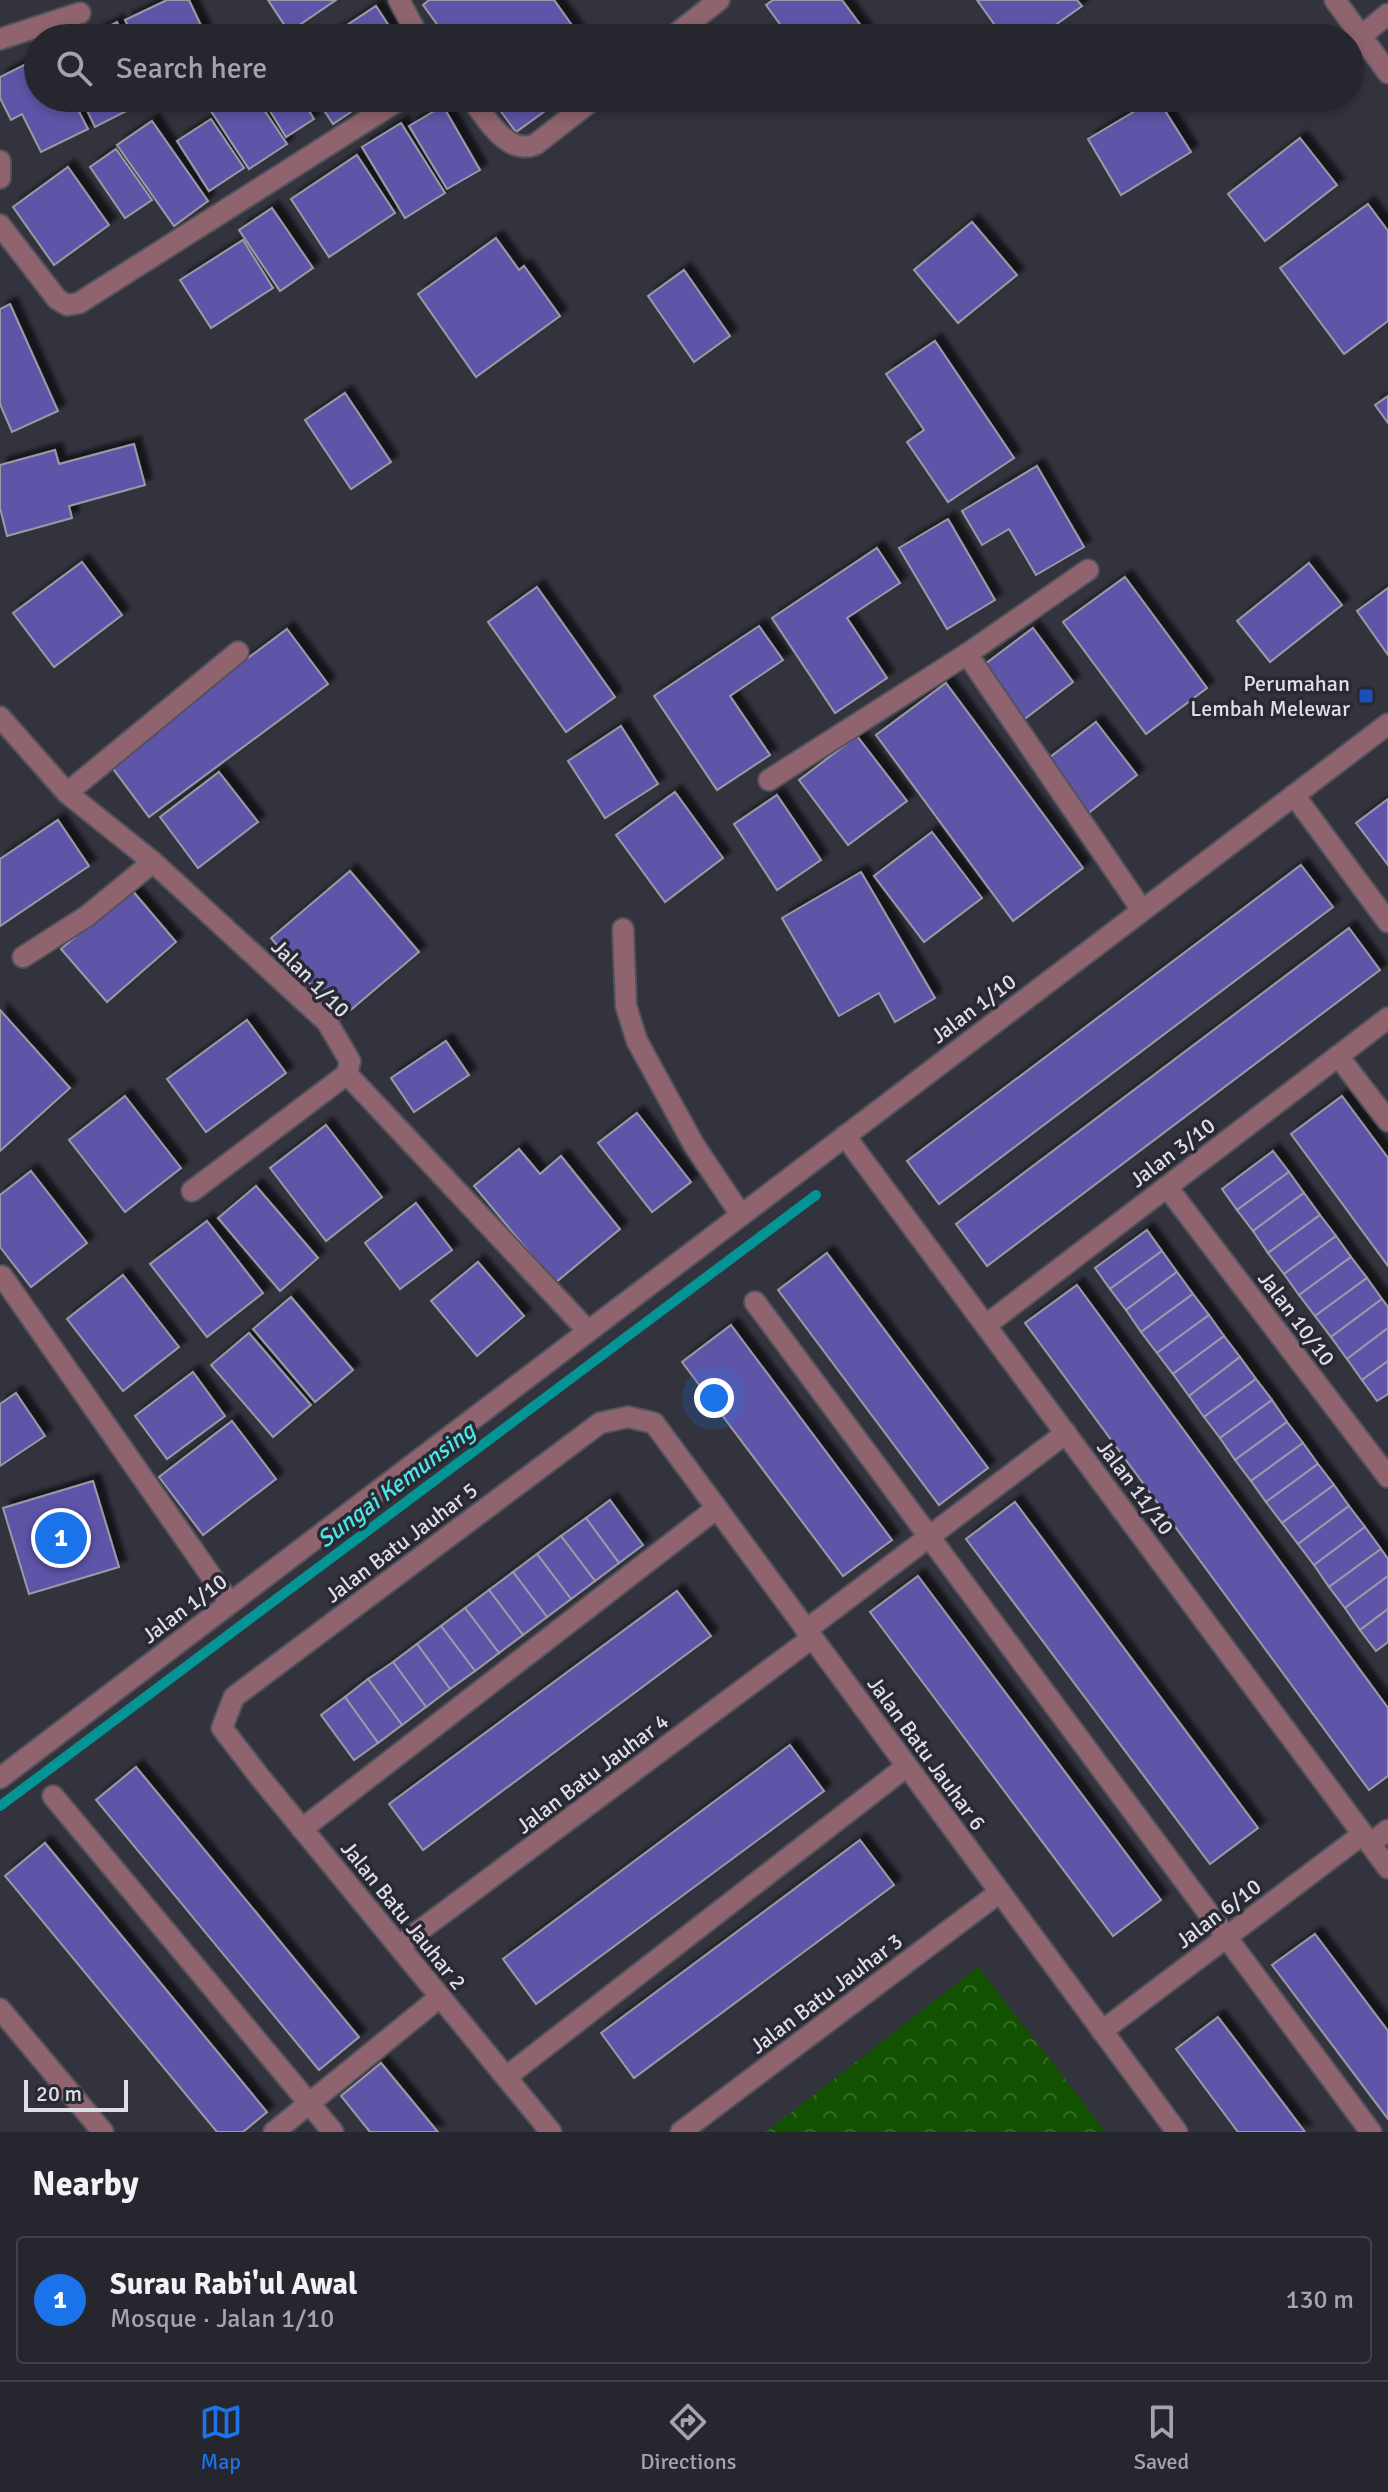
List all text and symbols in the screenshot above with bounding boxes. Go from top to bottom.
search box [24,24,1364,112]
icon: search [52,46,96,90]
text: Search here [116,50,267,87]
place label: Perumahan Lembah Melewar [1190,670,1350,722]
marker: Perumahan Lembah Melewar [1357,687,1375,705]
street label: Jalan 1/10 [266,934,355,1023]
street label: Jalan 1/10 [925,968,1021,1049]
street label: Jalan 3/10 [1124,1112,1220,1193]
street label: Jalan 10/10 [1252,1266,1341,1371]
your location [694,1378,734,1418]
water label: Sungai Kemunsing [311,1414,483,1554]
street label: Jalan 11/10 [1091,1435,1180,1540]
street label: Jalan Batu Jauhar 5 [320,1476,483,1609]
pin: 1 [35,1508,87,1568]
street label: Jalan 1/10 [136,1568,232,1649]
street label: Jalan Batu Jauhar 6 [862,1671,992,1836]
street label: Jalan Batu Jauhar 4 [511,1707,674,1840]
street label: Jalan Batu Jauhar 2 [335,1835,472,1995]
street label: Jalan 6/10 [1170,1873,1266,1954]
street label: Jalan Batu Jauhar 3 [745,1927,908,2060]
scale bar [24,2076,128,2112]
text: 20 m [36,2080,82,2107]
text: Nearby [32,2163,139,2205]
text: Surau Rabi'ul Awal [110,2266,357,2303]
text: 1 [53,2284,67,2316]
text: 130 m [1285,2284,1354,2316]
text: Mosque · Jalan 1/10 [110,2303,334,2335]
tab: Map [199,2400,243,2475]
tab: Directions [640,2400,736,2475]
tab: Saved [1134,2400,1189,2475]

